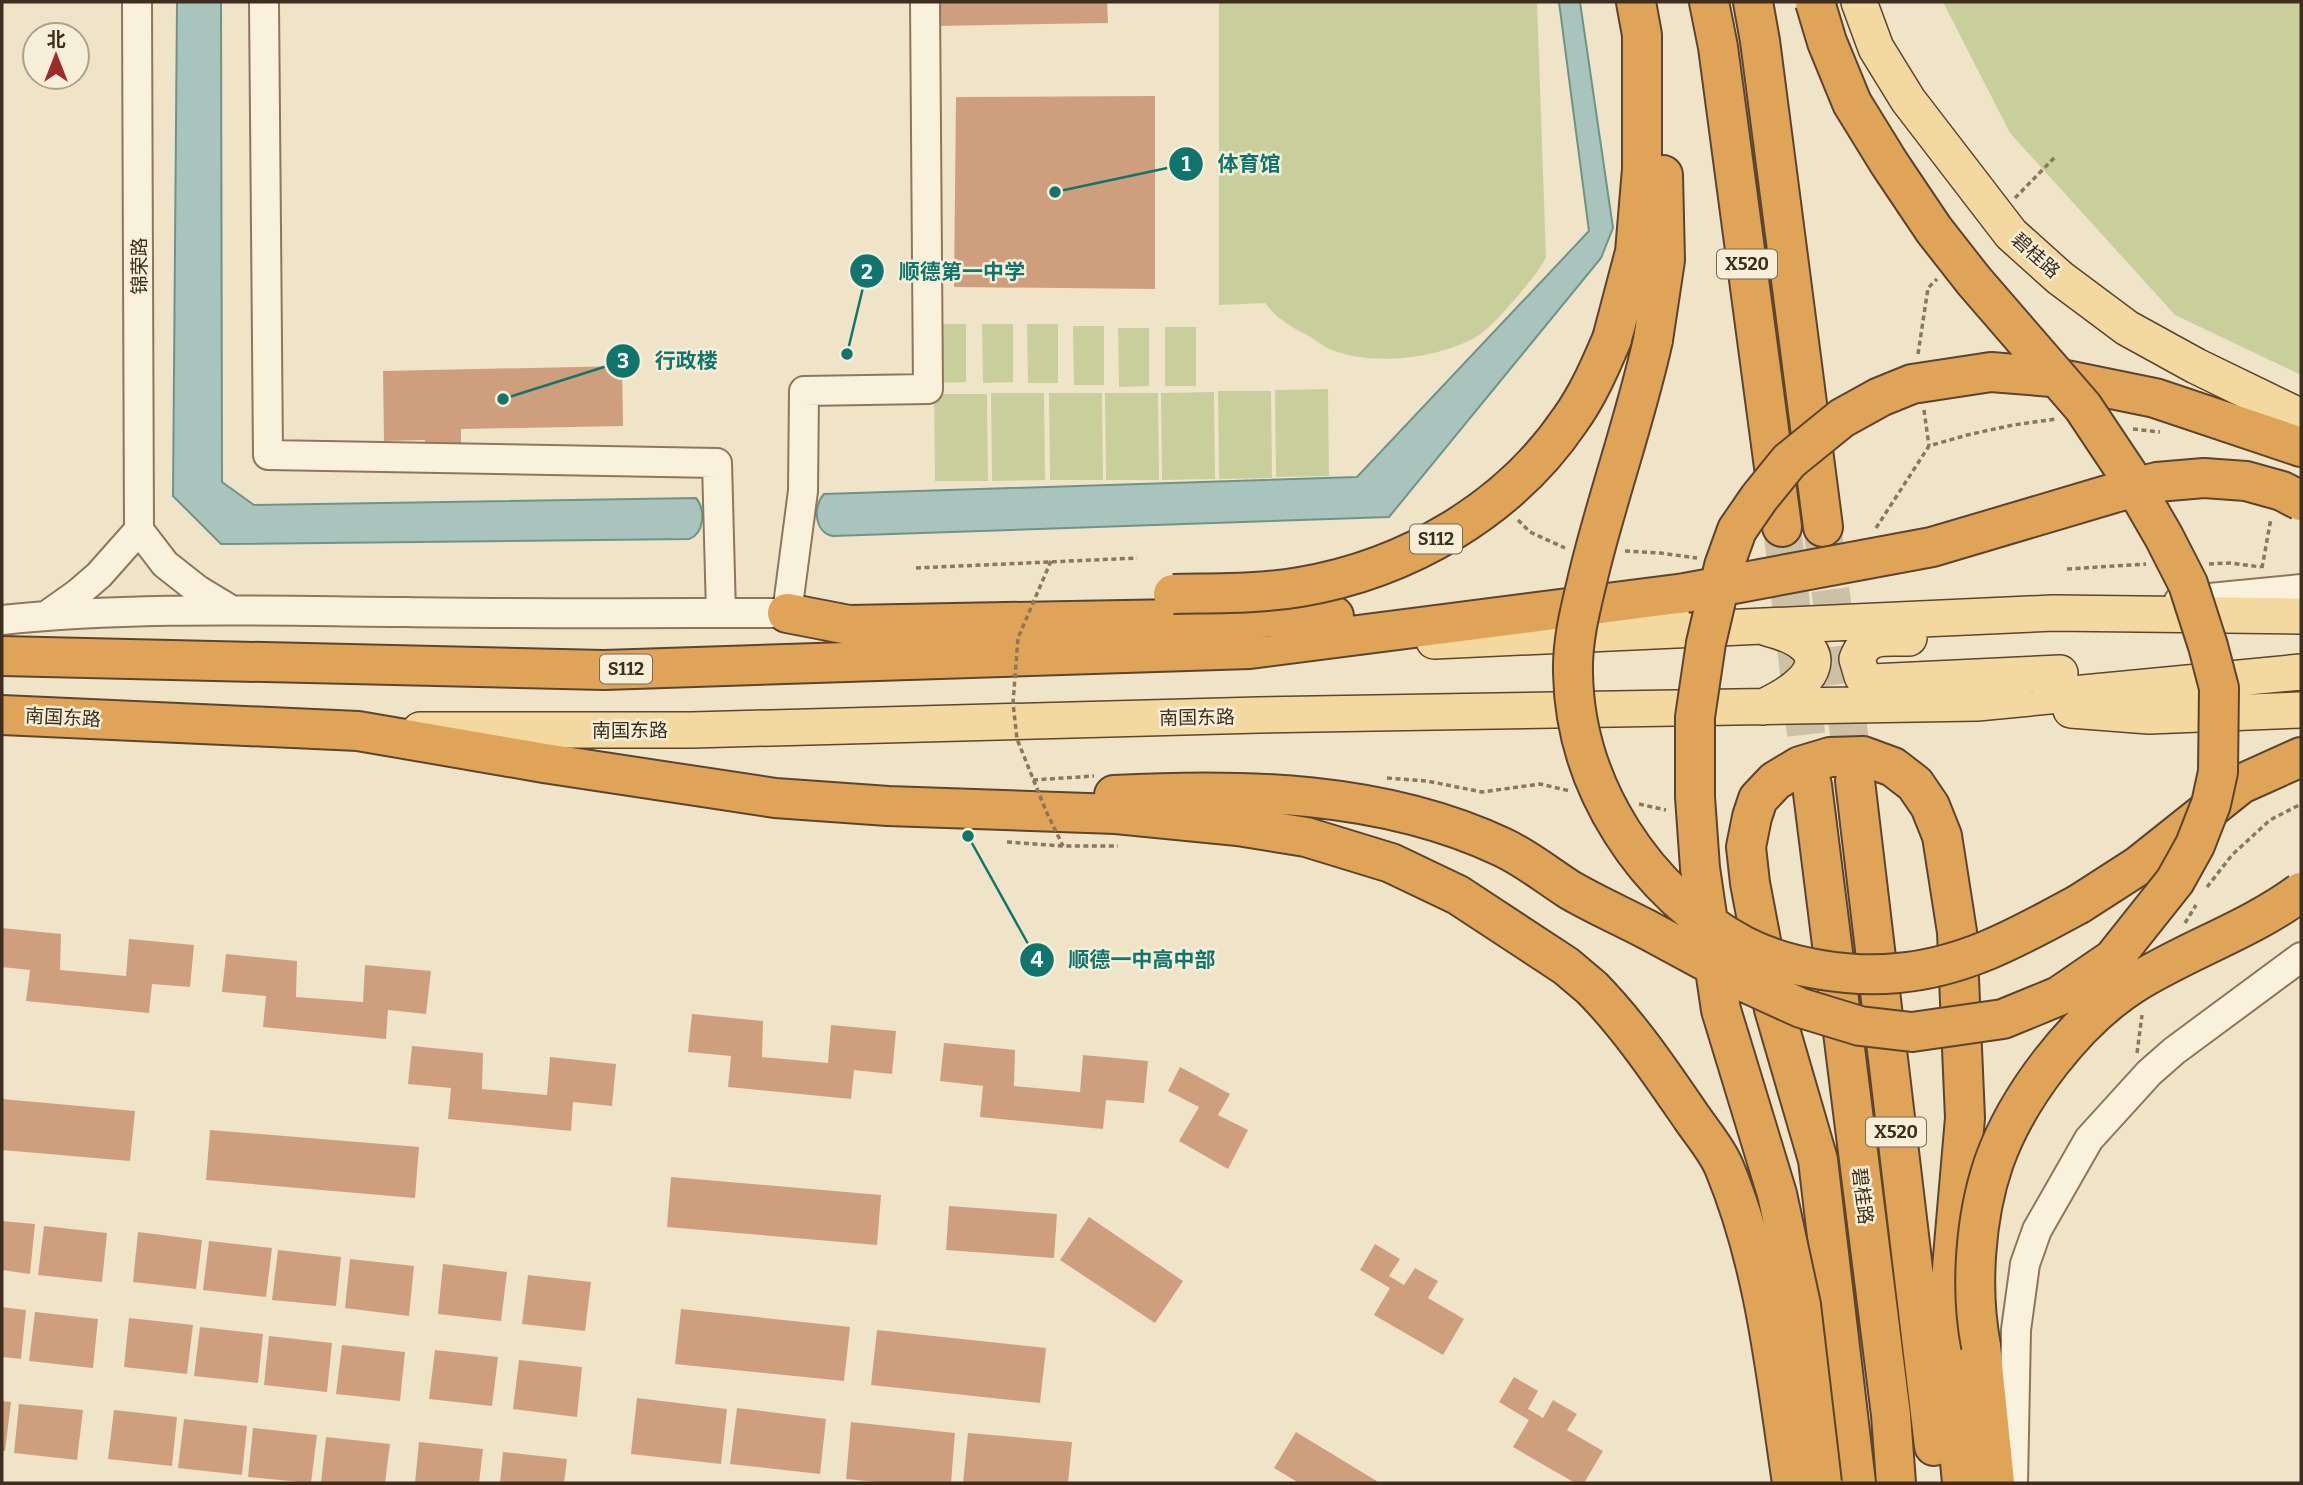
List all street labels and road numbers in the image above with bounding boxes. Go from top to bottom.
street label: 碧桂路 [2007,228,2065,283]
street label: 锦荣路 [128,237,151,295]
road number: X520 [1717,250,1777,278]
road number: S112 [1410,524,1462,554]
road number: S112 [600,654,652,684]
street label: 南国东路 [24,704,102,731]
street label: 南国东路 [1159,705,1235,730]
street label: 南国东路 [592,719,668,742]
road number: X520 [1866,1118,1926,1147]
street label: 碧桂路 [1848,1166,1877,1226]

